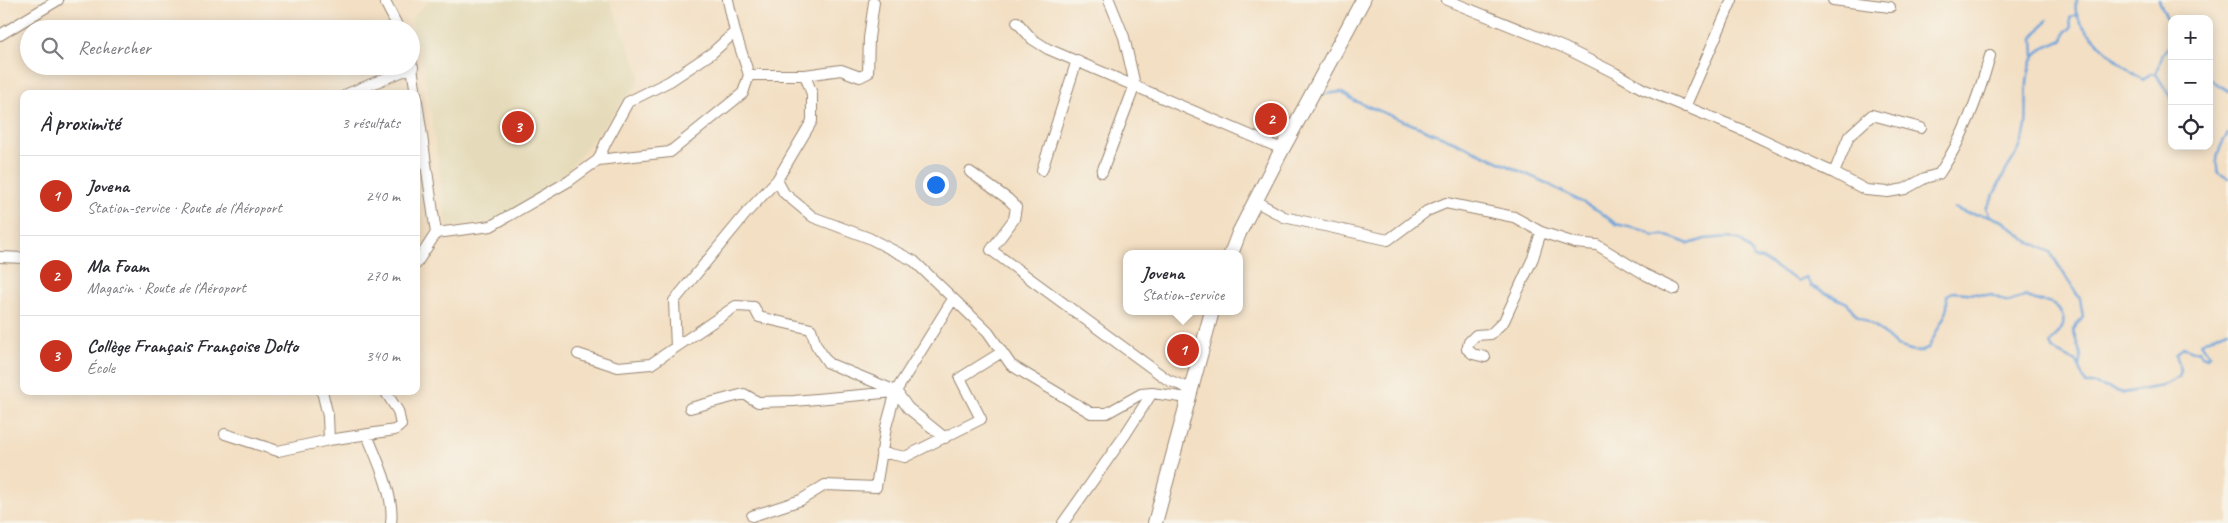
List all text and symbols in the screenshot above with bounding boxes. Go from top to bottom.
map controls [2168,15,2213,150]
button: + [2168,15,2213,60]
search box [20,20,420,75]
icon: search [38,34,66,62]
text: Rechercher [78,36,151,60]
button: − [2168,60,2213,105]
pin: 2 [1255,100,1287,138]
button: locate [2168,105,2213,150]
pin: 3 [502,108,534,146]
text: À proximité [40,110,120,136]
text: 3 résultats [341,113,400,133]
your location [923,172,949,198]
text: Jovena [87,174,129,198]
text: 1 [52,186,60,206]
text: 240 m [366,186,400,206]
text: Station-service · Route de l'Aéroport [87,198,282,218]
popup [1123,250,1243,315]
text: Ma Foam [87,254,148,278]
text: Jovena [1142,261,1184,285]
text: 2 [52,266,60,286]
text: 270 m [366,266,400,286]
text: Magasin · Route de l'Aéroport [87,278,246,298]
text: Station-service [1142,285,1224,305]
pin: 1 [1167,331,1199,369]
text: Collège Français Françoise Dolto [87,334,298,358]
text: 3 [52,346,60,366]
text: 340 m [366,346,400,366]
text: École [87,358,115,378]

